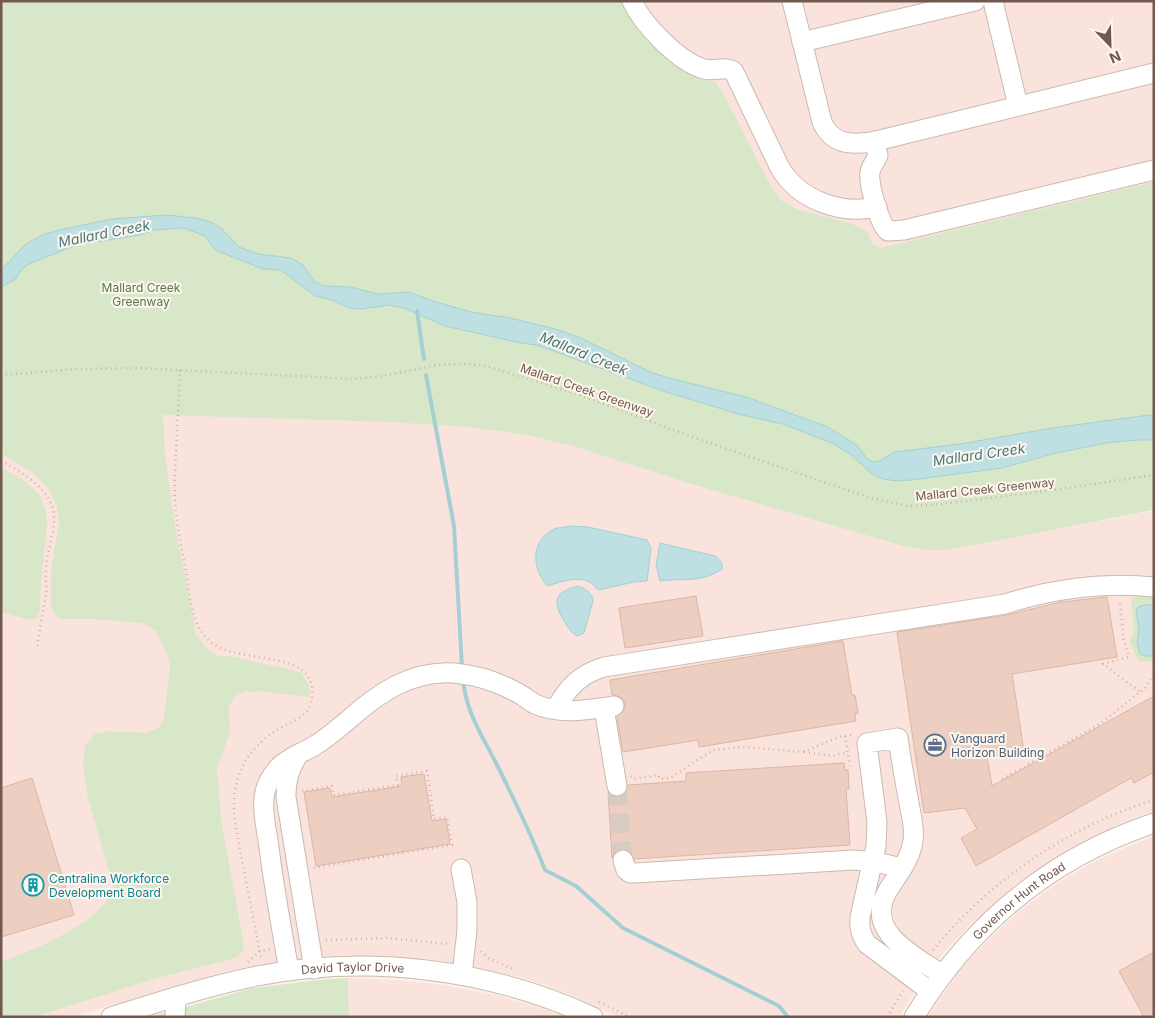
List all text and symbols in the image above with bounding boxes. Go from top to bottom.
north arrow [1085,20,1135,70]
text: N [1107,48,1124,67]
water label: Mallard Creek [57,216,152,250]
park label: Mallard Creek Greenway [102,280,181,309]
water label: Mallard Creek [538,328,631,378]
street label: Mallard Creek Greenway [519,360,656,420]
water label: Mallard Creek [932,439,1027,469]
street label: Mallard Creek Greenway [915,474,1055,504]
place label: Vanguard Horizon Building [951,731,1044,760]
office icon: Vanguard Horizon Building [923,733,947,757]
street label: Governor Hunt Road [969,858,1068,943]
place label: Centralina Workforce Development Board [49,871,169,900]
building icon: Centralina Workforce Development Board [21,873,45,897]
street label: David Taylor Drive [300,959,405,977]

